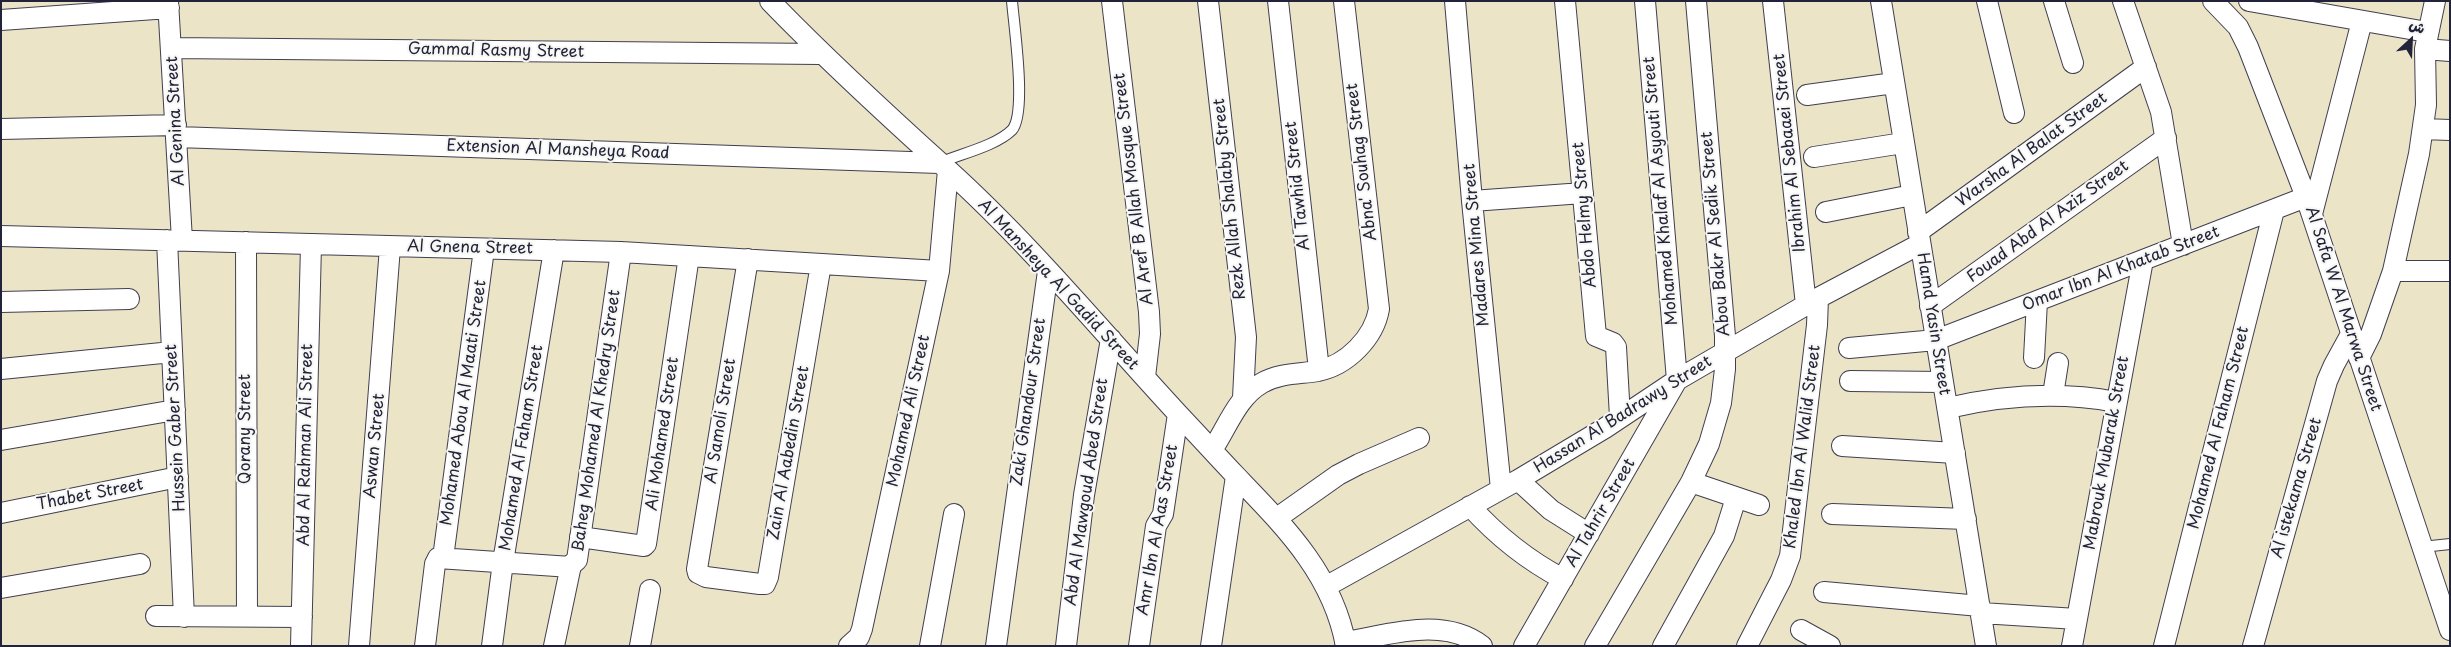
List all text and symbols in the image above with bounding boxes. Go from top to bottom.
text: ش [2406,13,2429,39]
north arrow [2386,15,2436,65]
street label: Gammal Rasmy Street [408,40,584,62]
street label: Ibrahim Al Sebaaei Street [1770,53,1810,253]
street label: Al Genina Street [163,56,189,186]
street label: Mohamed Khalaf Al Asyouti Street [1640,56,1682,326]
street label: Al Aref B Allah Mosque Street [1110,72,1158,306]
street label: Abna' Souhag Street [1343,82,1381,242]
street label: Warsha Al Balat Street [1953,89,2111,211]
street label: Rezk Allah Shalaby Street [1210,97,1250,301]
street label: Al Tawhid Street [1282,121,1314,251]
street label: Abou Bakr Al Sedik Street [1697,131,1735,337]
street label: Extension Al Mansheya Road [446,137,670,163]
street label: Abdo Helmy Street [1569,141,1601,289]
street label: Fouad Abd Al Aziz Street [1963,157,2133,287]
street label: Madares Mina Street [1460,163,1494,327]
street label: Al Mansheya Al Gadid Street [974,196,1142,374]
street label: Al Safa W Al Marwa Street [2301,204,2385,414]
street label: Omar Ibn Al Khatab Street [2020,222,2222,316]
street label: Al Gnena Street [407,237,533,259]
street label: Hamd Yasin Street [1912,251,1954,397]
street label: Mohamed Abou Al Maati Street [437,279,491,527]
street label: Baheg Mohamed Al Khedry Street [569,289,625,553]
street label: Zaki Ghandour Street [1008,317,1050,487]
street label: Mohamed Al Faham Street [2184,325,2254,531]
street label: Mohamed Ali Street [883,333,935,489]
street label: Hussein Gaber Street [162,344,190,512]
street label: Abd Al Rahman Ali Street [295,344,317,546]
street label: Mohamed Al Faham Street [496,344,548,552]
street label: Khaled Ibn Al Walid Street [1781,344,1825,550]
street label: Hassan Al Badrawy Street [1531,352,1715,478]
street label: Mabrouk Mubarak Street [2080,355,2134,551]
street label: Ali Mohamed Street [643,356,683,512]
street label: Al Samoli Street [702,357,740,485]
street label: Zain Al Aabedin Street [764,364,814,542]
street label: Qorany Street [236,374,256,484]
street label: Abd Al Mawgoud Abed Street [1062,377,1112,607]
street label: Aswan Street [361,393,389,499]
street label: Al istekama Street [2268,416,2326,560]
street label: Amr Ibn Al Aas Street [1134,443,1182,617]
street label: Al Tahrir Street [1562,455,1640,571]
street label: Thabet Street [35,475,145,515]

